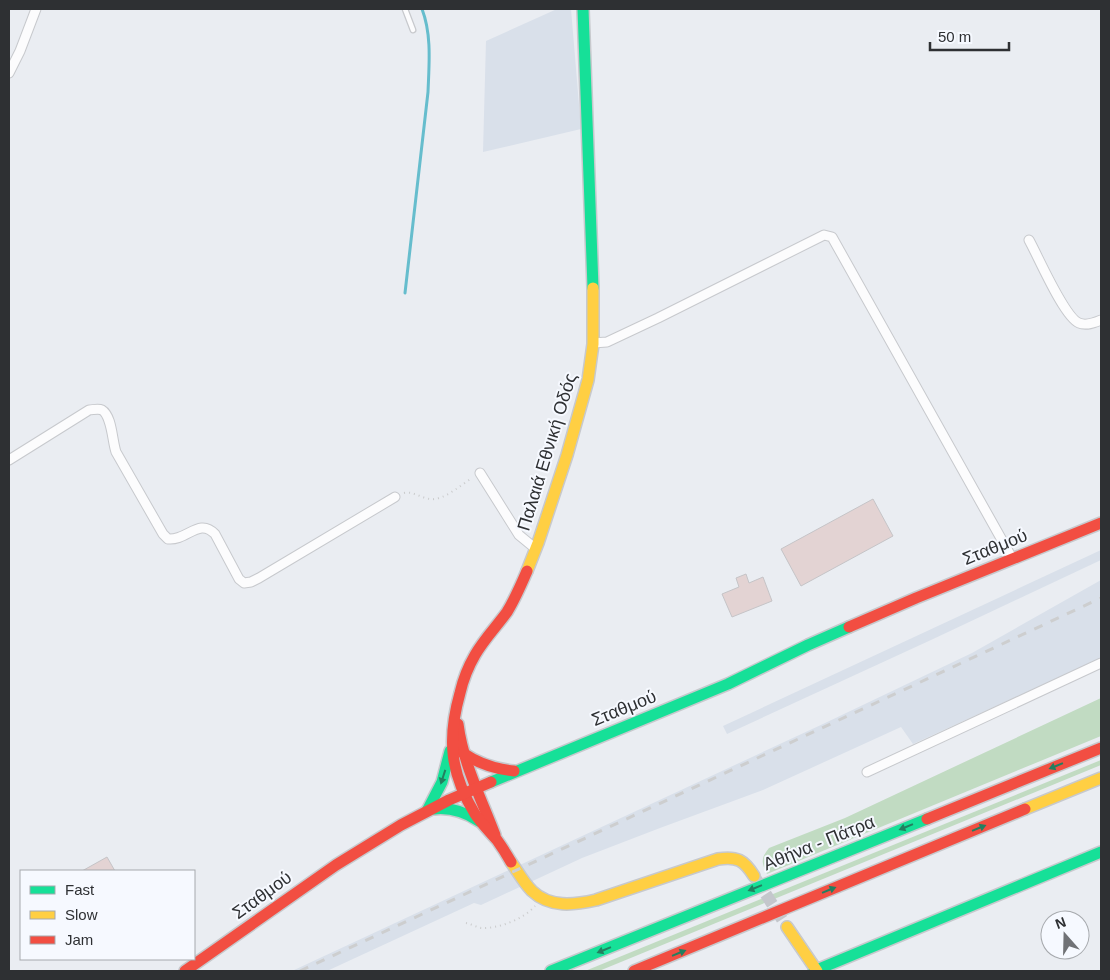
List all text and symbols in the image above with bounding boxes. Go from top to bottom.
scale bar [930,20,1009,52]
text: 50 m [938,28,971,45]
street label: Παλαιά Εθνική Οδός [514,371,581,533]
street label: Σταθμού [960,525,1030,569]
street label: Σταθμού [589,686,659,730]
one-way arrow [1048,762,1063,770]
one-way arrow [439,770,447,785]
street label: Αθήνα - Πάτρα [760,812,878,874]
one-way arrow [898,824,913,832]
one-way arrow [972,824,986,832]
street label: Σταθμού [229,867,295,923]
legend [20,870,195,960]
text: Fast [65,881,95,898]
one-way arrow [748,885,762,893]
one-way arrow [822,886,836,894]
text: Slow [65,906,98,923]
north arrow [1040,910,1090,960]
text: N [1053,914,1068,932]
text: Jam [65,931,93,948]
one-way arrow [597,946,611,954]
one-way arrow [671,948,686,956]

